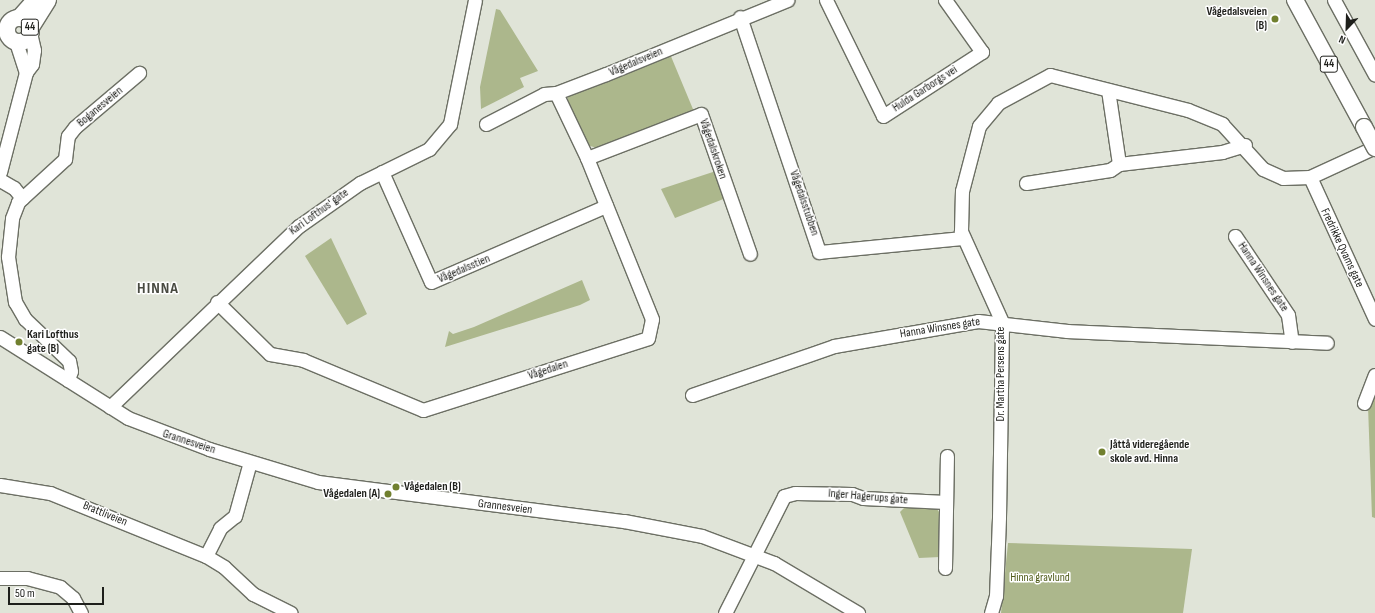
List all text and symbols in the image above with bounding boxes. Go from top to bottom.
place label: Vågedalsveien (B) [1206,5,1267,33]
north arrow [1327,8,1367,48]
marker: Vågedalsveien (B) [1270,14,1280,24]
road number: 44 [20,18,40,36]
text: N [1337,32,1347,47]
street label: Vågedalsveien [607,44,665,80]
road number: 44 [1319,55,1339,73]
street label: Hulda Garborgs vei [890,63,960,115]
street label: Boganesveien [74,84,126,130]
street label: Vågedalskroken [696,117,730,181]
street label: Vågedalsstubben [786,168,822,238]
street label: Kari Lofthus' gate [287,186,351,238]
street label: Fredrikke Qvams gate [1317,206,1367,290]
street label: Hanna Winsnes gate [1234,239,1292,315]
street label: Vågedalsstien [436,252,492,286]
district label: HINNA [137,279,179,299]
street label: Hanna Winsnes gate [899,315,981,341]
street label: Dr. Martha Persens gate [994,327,1008,421]
place label: Kari Lofthus gate (B) [27,328,79,356]
marker: Kari Lofthus gate (B) [14,337,24,347]
street label: Vågedalen [526,357,570,383]
street label: Grannesveien [161,427,217,457]
place label: Jåttå videregående skole avd. Hinna [1110,438,1189,466]
marker: Jåttå videregående skole avd. Hinna [1097,447,1107,457]
place label: Vågedalen (B) [404,480,461,494]
marker: Vågedalen (B) [391,482,401,492]
street label: Inger Hagerups gate [828,486,908,508]
place label: Vågedalen (A) [323,487,380,501]
marker: Vågedalen (A) [383,489,393,499]
street label: Grannesveien [477,497,533,517]
street label: Brattliveien [81,499,129,529]
park label: Hinna gravlund [1010,571,1070,585]
scale bar [10,579,106,605]
text: 50 m [15,586,35,601]

